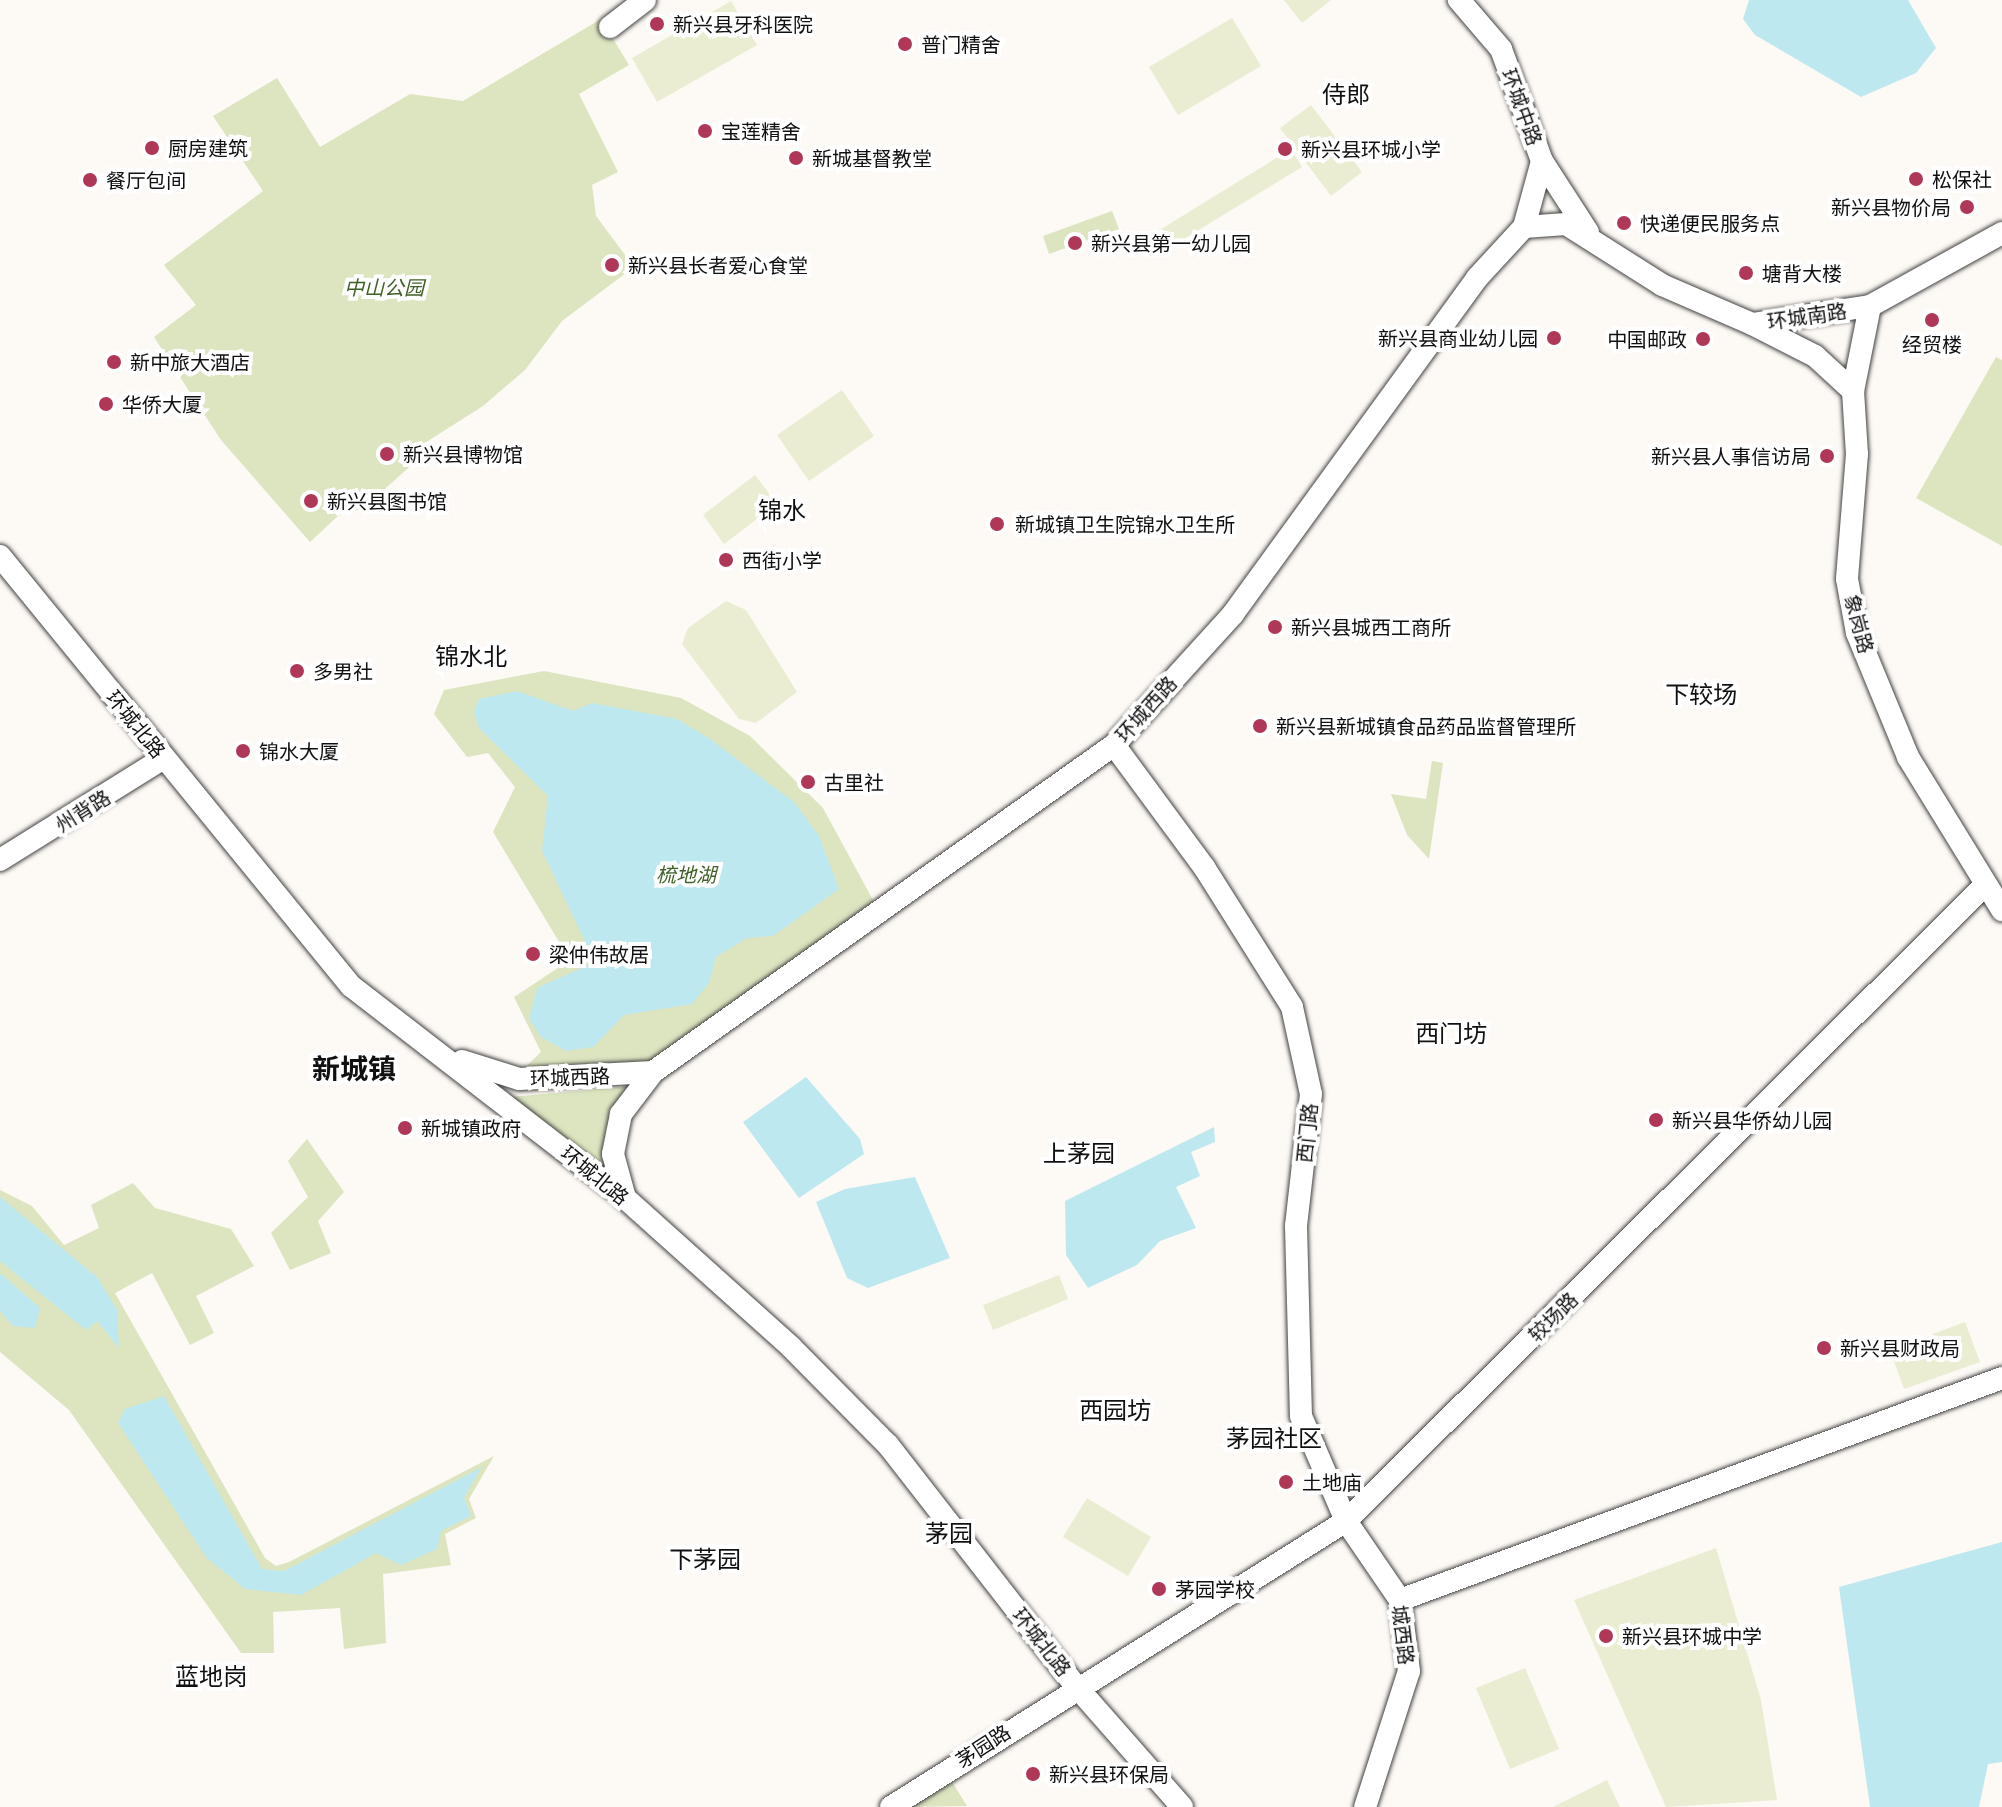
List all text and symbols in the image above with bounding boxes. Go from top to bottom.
place label: 新兴县牙科医院 [673,12,813,36]
marker: 新兴县牙科医院 [648,15,666,33]
place label: 普门精舍 [921,32,1001,56]
marker: 普门精舍 [896,35,914,53]
street label: 环城中路 [1497,65,1547,149]
district label: 侍郎 [1322,81,1370,109]
place label: 宝莲精舍 [721,119,801,143]
marker: 宝莲精舍 [696,122,714,140]
place label: 厨房建筑 [168,136,248,160]
place label: 新兴县环城小学 [1301,137,1441,161]
marker: 厨房建筑 [143,139,161,157]
marker: 新兴县环城小学 [1276,140,1294,158]
place label: 新城基督教堂 [812,146,932,170]
marker: 新城基督教堂 [787,149,805,167]
place label: 松保社 [1932,167,1992,191]
place label: 餐厅包间 [106,168,186,192]
marker: 松保社 [1907,170,1925,188]
marker: 餐厅包间 [81,171,99,189]
place label: 新兴县物价局 [1831,195,1951,219]
marker: 新兴县物价局 [1958,198,1976,216]
place label: 快递便民服务点 [1640,211,1780,235]
marker: 快递便民服务点 [1615,214,1633,232]
place label: 新兴县第一幼儿园 [1091,231,1251,255]
marker: 新兴县第一幼儿园 [1066,234,1084,252]
place label: 新兴县长者爱心食堂 [628,253,808,277]
marker: 新兴县长者爱心食堂 [603,256,621,274]
place label: 塘背大楼 [1762,261,1842,285]
marker: 塘背大楼 [1737,264,1755,282]
park label: 中山公园 [344,275,424,299]
street label: 环城南路 [1766,299,1848,333]
marker: 经贸楼 [1923,311,1941,329]
place label: 新兴县商业幼儿园 [1378,326,1538,350]
place label: 中国邮政 [1607,327,1687,351]
marker: 新兴县商业幼儿园 [1545,329,1563,347]
marker: 中国邮政 [1694,330,1712,348]
place label: 经贸楼 [1902,332,1962,356]
place label: 新中旅大酒店 [130,350,250,374]
marker: 新中旅大酒店 [105,353,123,371]
place label: 华侨大厦 [122,392,202,416]
marker: 华侨大厦 [97,395,115,413]
place label: 新兴县博物馆 [403,442,523,466]
place label: 新兴县人事信访局 [1651,444,1811,468]
marker: 新兴县博物馆 [378,445,396,463]
marker: 新兴县人事信访局 [1818,447,1836,465]
place label: 新兴县图书馆 [327,489,447,513]
marker: 新兴县图书馆 [302,492,320,510]
district label: 锦水 [758,497,806,525]
place label: 新城镇卫生院锦水卫生所 [1015,512,1235,536]
marker: 新城镇卫生院锦水卫生所 [986,513,1008,535]
place label: 西街小学 [742,548,822,572]
marker: 西街小学 [717,551,735,569]
street label: 象岗路 [1840,592,1878,656]
place label: 新兴县城西工商所 [1291,615,1451,639]
marker: 新兴县城西工商所 [1266,618,1284,636]
district label: 锦水北 [435,643,507,671]
place label: 多男社 [313,659,373,683]
marker: 多男社 [288,662,306,680]
street label: 环城西路 [1110,671,1182,747]
district label: 下较场 [1665,681,1737,709]
street label: 环城北路 [102,685,170,763]
place label: 新兴县新城镇食品药品监督管理所 [1276,714,1576,738]
marker: 新兴县新城镇食品药品监督管理所 [1251,717,1269,735]
place label: 锦水大厦 [259,739,339,763]
marker: 锦水大厦 [234,742,252,760]
place label: 古里社 [824,770,884,794]
marker: 古里社 [799,773,817,791]
street label: 州背路 [51,785,115,837]
park label: 梳地湖 [656,862,716,886]
place label: 梁仲伟故居 [549,942,649,966]
marker: 梁仲伟故居 [524,945,542,963]
district label: 西门坊 [1415,1020,1487,1048]
district label: 新城镇 [312,1052,396,1086]
street label: 环城西路 [530,1064,610,1090]
street label: 西门路 [1292,1102,1322,1164]
place label: 新兴县华侨幼儿园 [1672,1108,1832,1132]
marker: 新兴县华侨幼儿园 [1647,1111,1665,1129]
place label: 新城镇政府 [421,1116,521,1140]
marker: 新城镇政府 [396,1119,414,1137]
district label: 上茅园 [1043,1140,1115,1168]
street label: 环城北路 [556,1141,634,1209]
street label: 较场路 [1523,1287,1583,1347]
place label: 新兴县财政局 [1840,1336,1960,1360]
marker: 新兴县财政局 [1815,1339,1833,1357]
district label: 西园坊 [1079,1397,1151,1425]
district label: 茅园社区 [1226,1425,1322,1453]
place label: 土地庙 [1302,1470,1362,1494]
marker: 土地庙 [1277,1473,1295,1491]
district label: 茅园 [925,1520,973,1548]
district label: 下茅园 [669,1546,741,1574]
place label: 茅园学校 [1175,1577,1255,1601]
marker: 茅园学校 [1150,1580,1168,1598]
street label: 环城北路 [1008,1603,1076,1681]
street label: 城西路 [1387,1604,1419,1666]
place label: 新兴县环城中学 [1622,1624,1762,1648]
marker: 新兴县环城中学 [1597,1627,1615,1645]
district label: 蓝地岗 [175,1663,247,1691]
street label: 茅园路 [951,1720,1015,1772]
place label: 新兴县环保局 [1049,1762,1169,1786]
marker: 新兴县环保局 [1024,1765,1042,1783]

